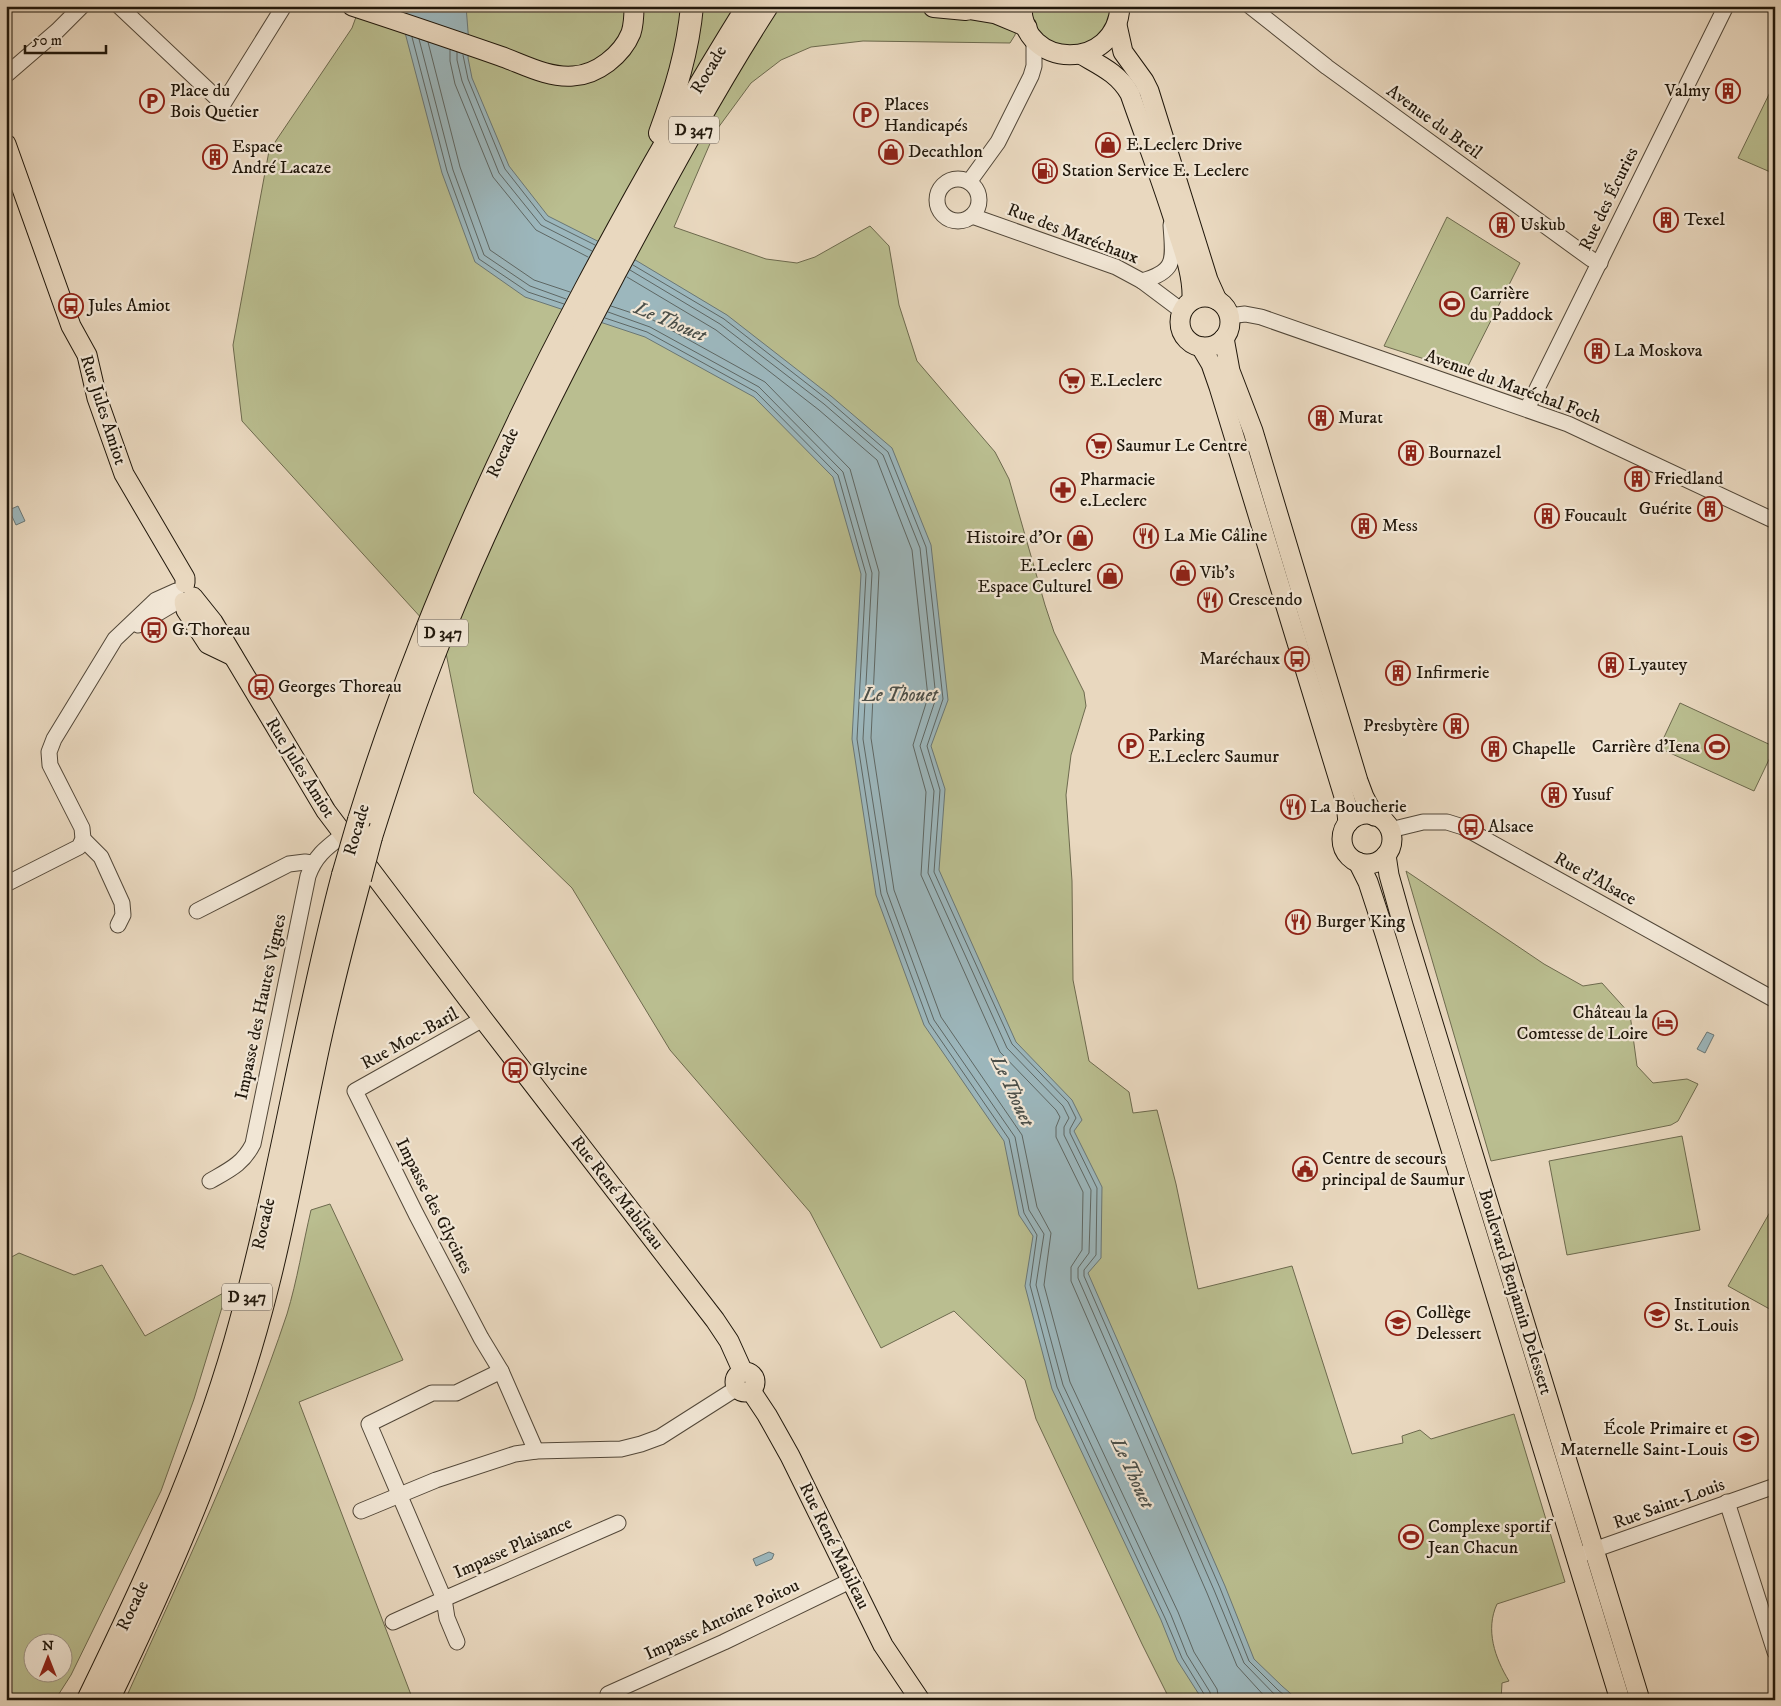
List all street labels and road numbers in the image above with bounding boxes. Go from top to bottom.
street label: Rocade [686,42,732,98]
street label: Avenue du Breil [1382,80,1487,164]
road number: D 347 [669,116,719,144]
street label: Rue des Écuries [1575,144,1643,254]
street label: Rue des Maréchaux [1004,199,1142,269]
street label: Avenue du Maréchal Foch [1422,345,1605,429]
street label: Rue Jules Amiot [75,352,131,468]
street label: Rocade [482,425,524,481]
road number: D 347 [418,620,468,646]
street label: Rue Jules Amiot [260,714,340,822]
street label: Rocade [339,802,375,858]
street label: Rue d'Alsace [1550,847,1640,911]
street label: Impasse des Hautes Vignes [231,912,291,1102]
street label: Rue Moc-Baril [358,1003,463,1075]
street label: Rue René Mabileau [566,1132,668,1254]
street label: Impasse des Glycines [390,1135,478,1277]
street label: Boulevard Benjamin Delessert [1473,1186,1557,1398]
street label: Rocade [247,1196,281,1252]
road number: D 347 [222,1284,272,1310]
street label: Rue Saint-Louis [1610,1474,1728,1534]
street label: Rue René Mabileau [794,1479,874,1613]
street label: Impasse Plaisance [450,1512,576,1584]
street label: Impasse Antoine Poitou [641,1574,803,1666]
street label: Rocade [112,1578,154,1634]

